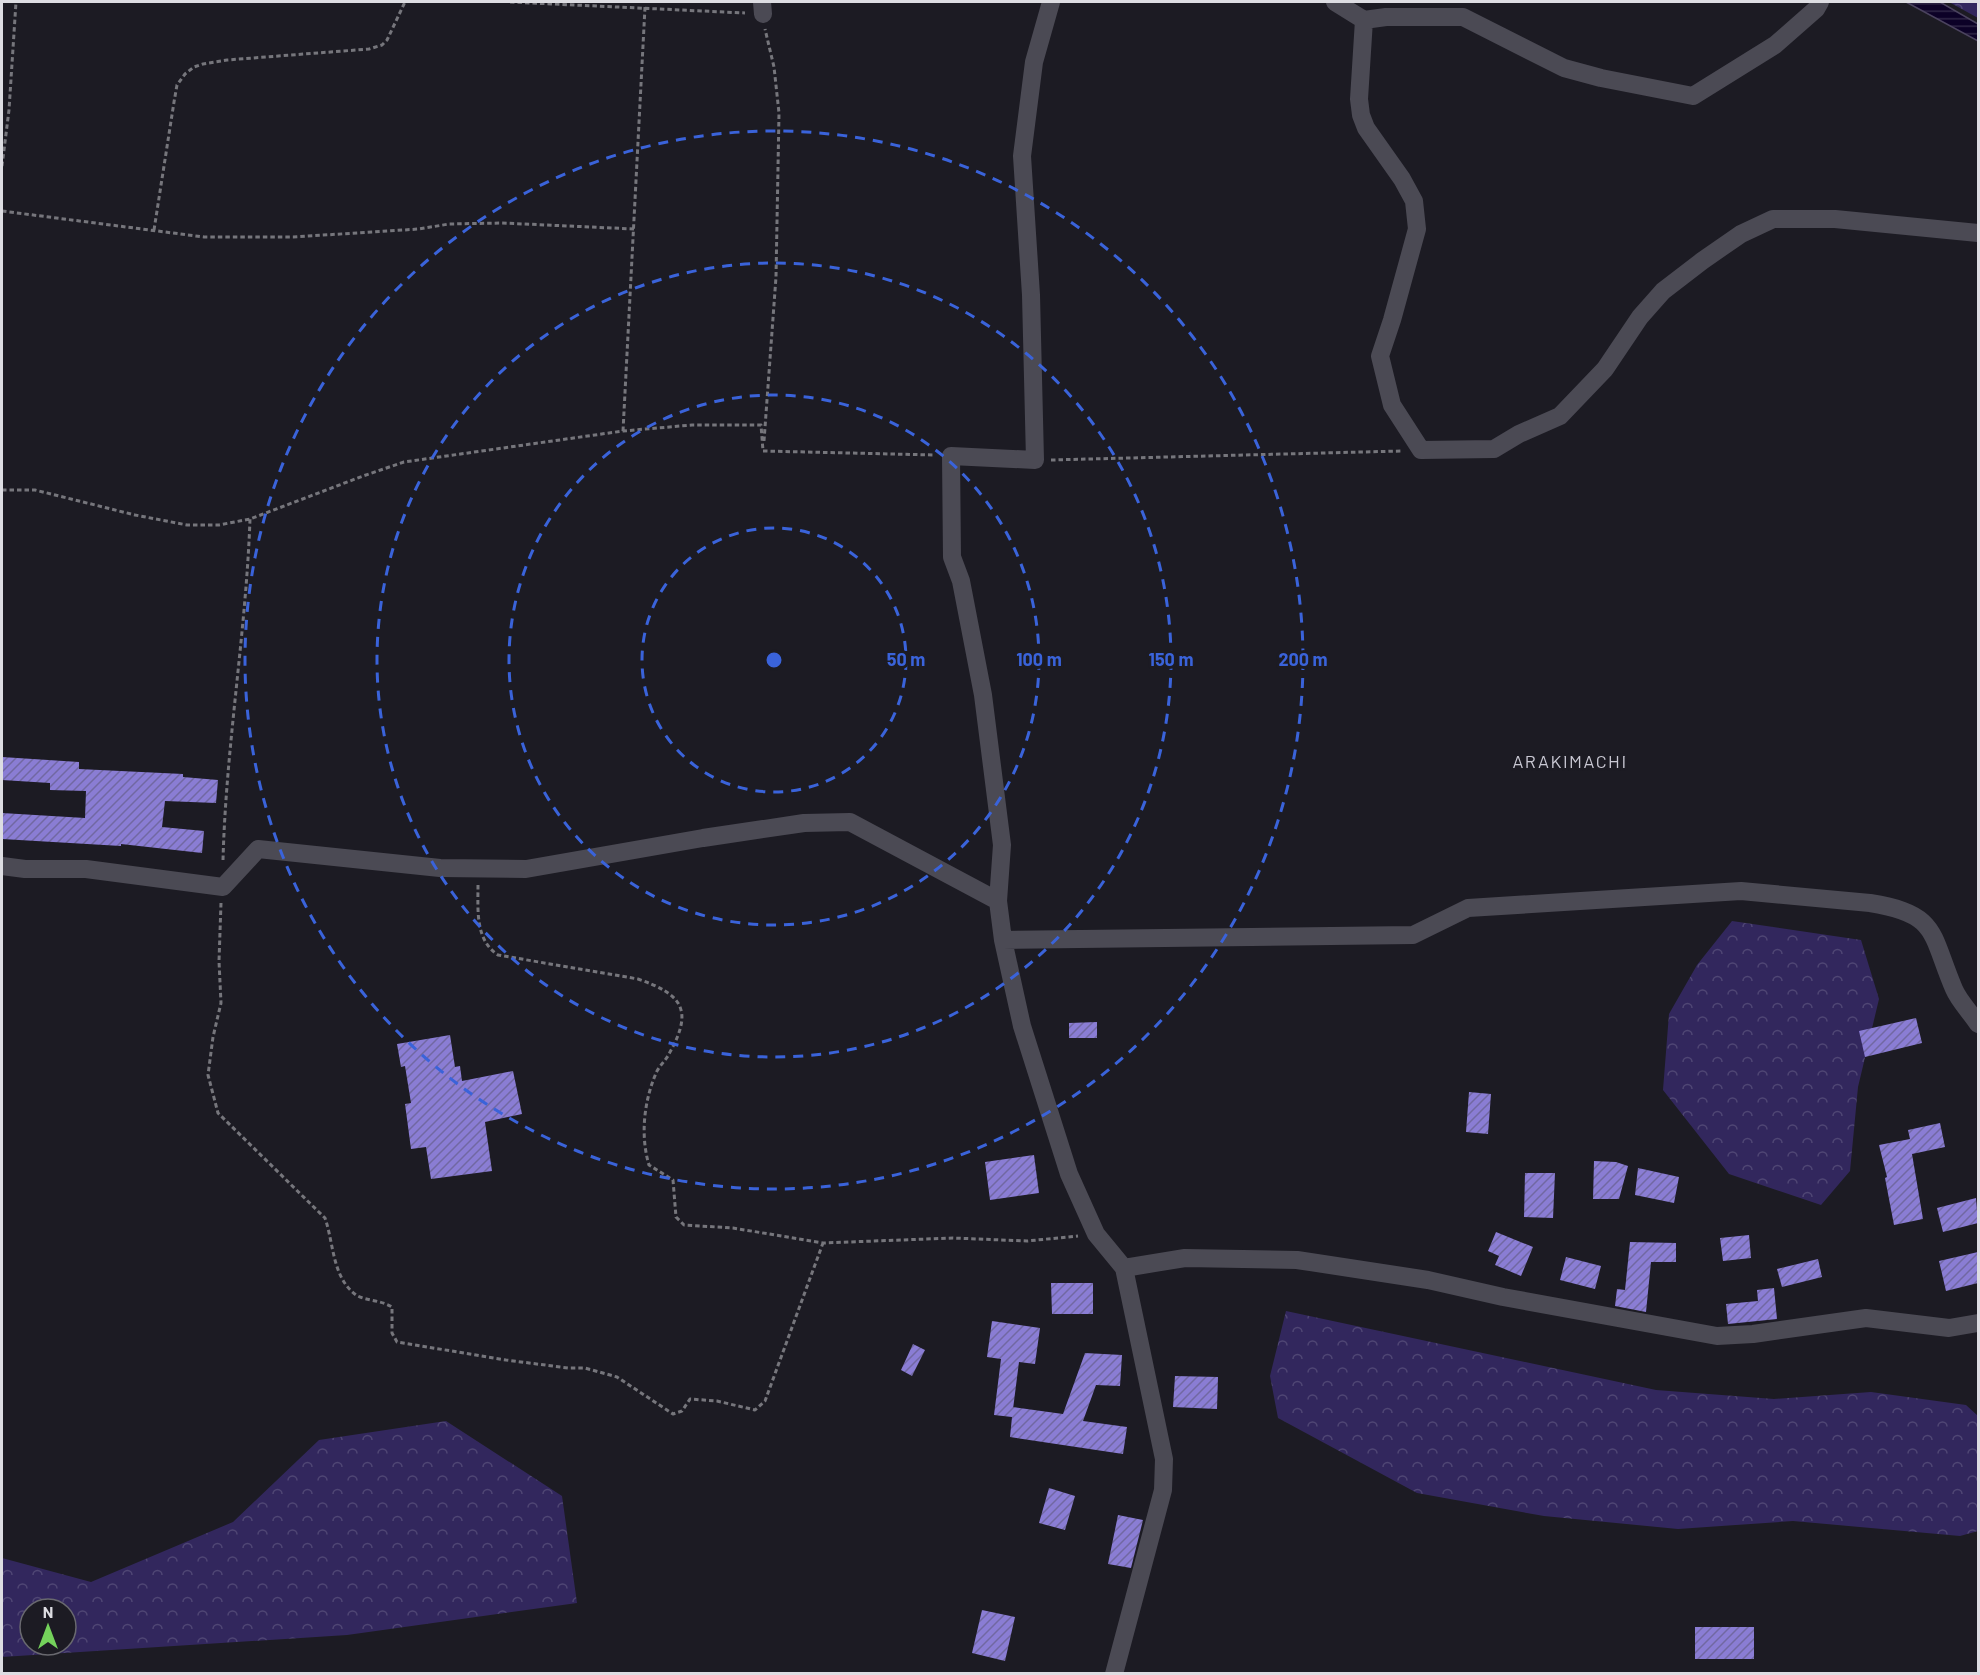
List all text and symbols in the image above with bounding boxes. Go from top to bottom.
text: 50 m [887,648,925,670]
text: 100 m [1016,648,1062,670]
text: 150 m [1149,648,1193,670]
text: 200 m [1278,648,1328,670]
centre of rings [764,650,784,670]
district label: ARAKIMACHI [1512,750,1628,772]
north arrow [18,1597,78,1657]
text: N [43,1602,53,1621]

